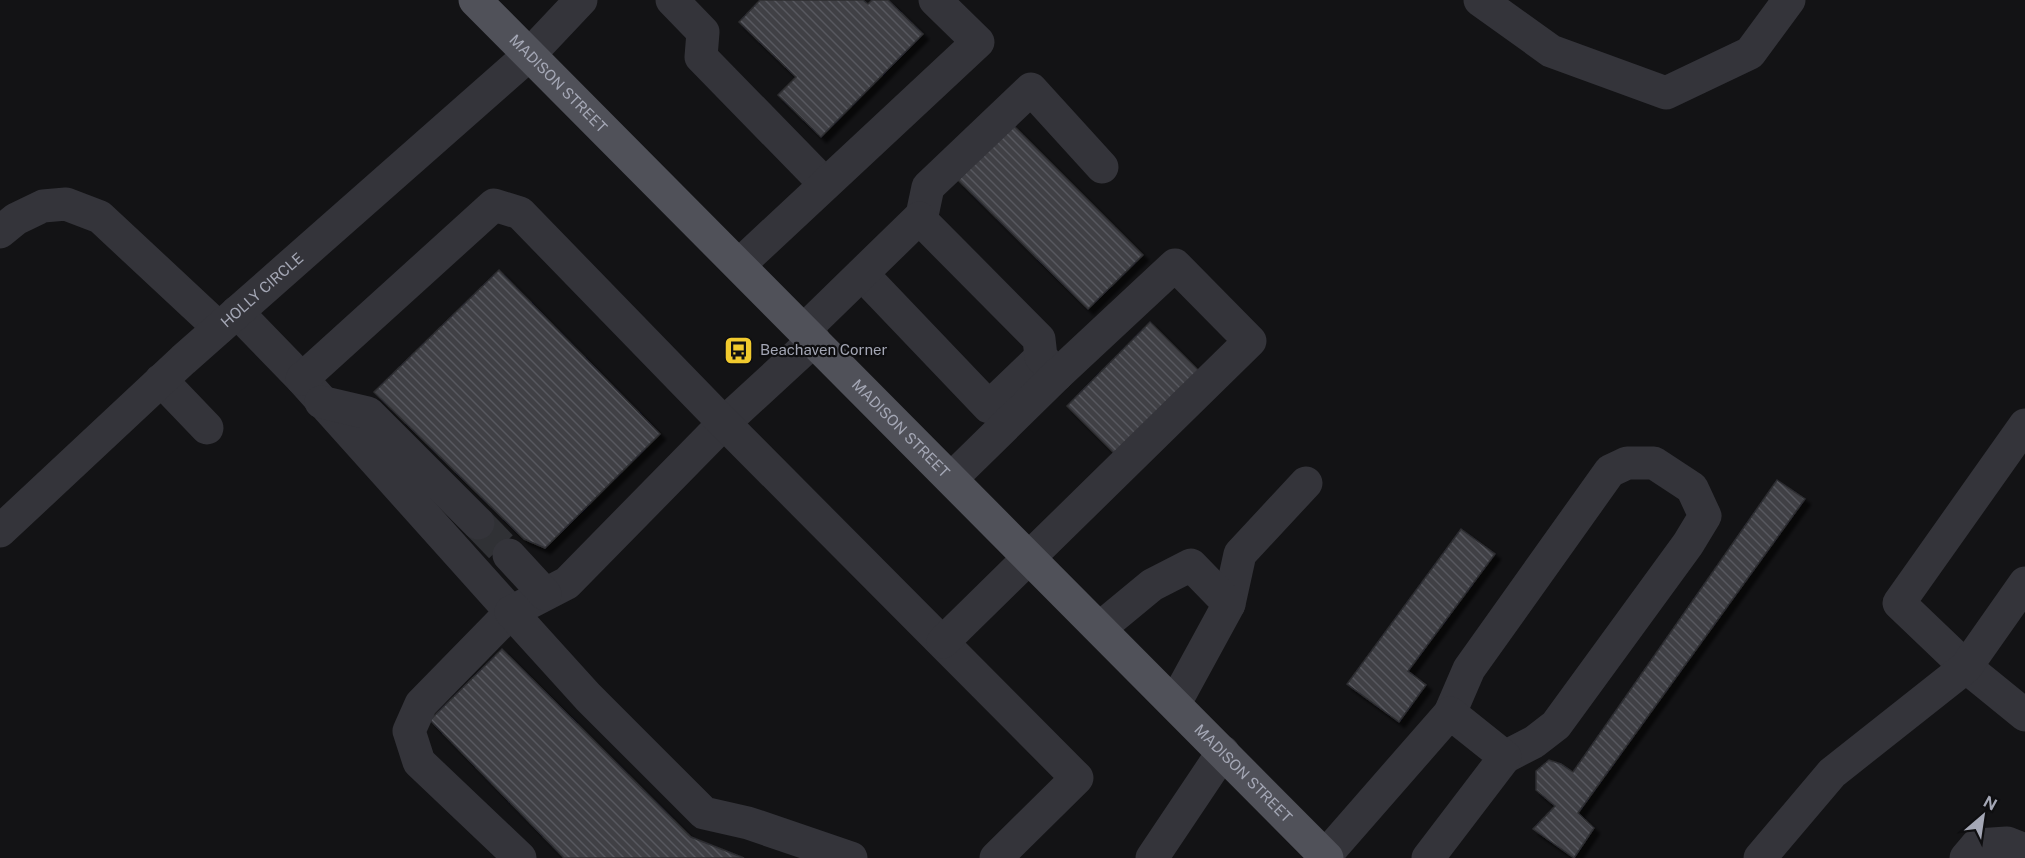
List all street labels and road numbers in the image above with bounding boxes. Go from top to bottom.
street label: MADISON STREET [506,31,611,136]
street label: HOLLY CIRCLE [217,249,306,331]
street label: MADISON STREET [849,376,953,481]
street label: MADISON STREET [1191,721,1296,826]

